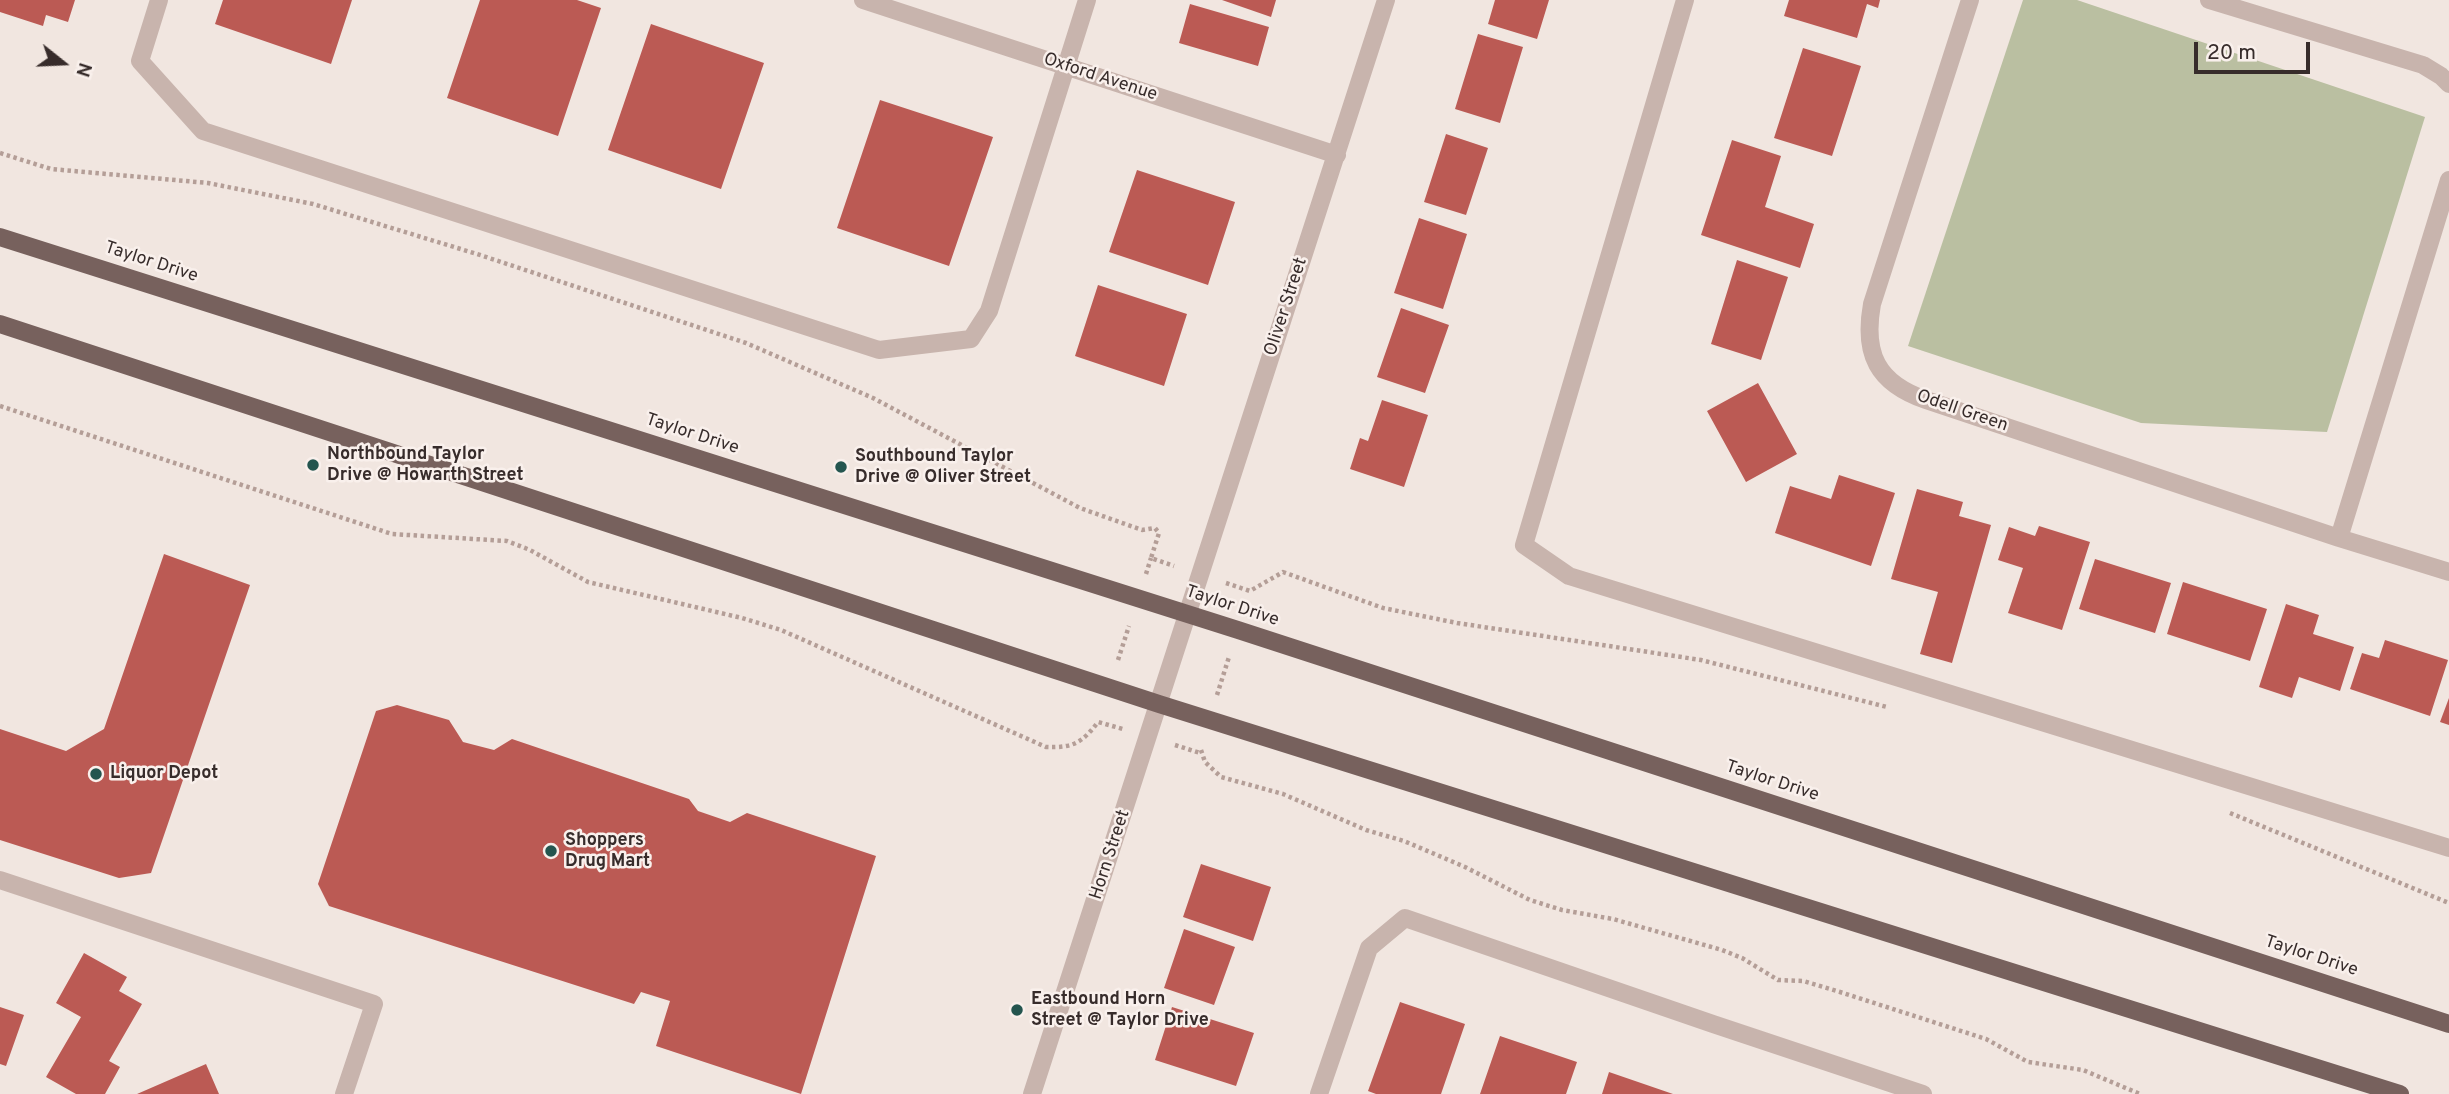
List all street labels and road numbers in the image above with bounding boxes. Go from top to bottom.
street label: Oxford Avenue [1040,49,1160,107]
street label: Taylor Drive [102,238,200,288]
street label: Oliver Street [1261,255,1313,359]
street label: Odell Green [1913,386,2011,438]
street label: Taylor Drive [643,410,741,460]
street label: Taylor Drive [1183,582,1281,632]
street label: Taylor Drive [1723,757,1821,807]
street label: Horn Street [1086,807,1136,903]
street label: Taylor Drive [2262,932,2360,982]

